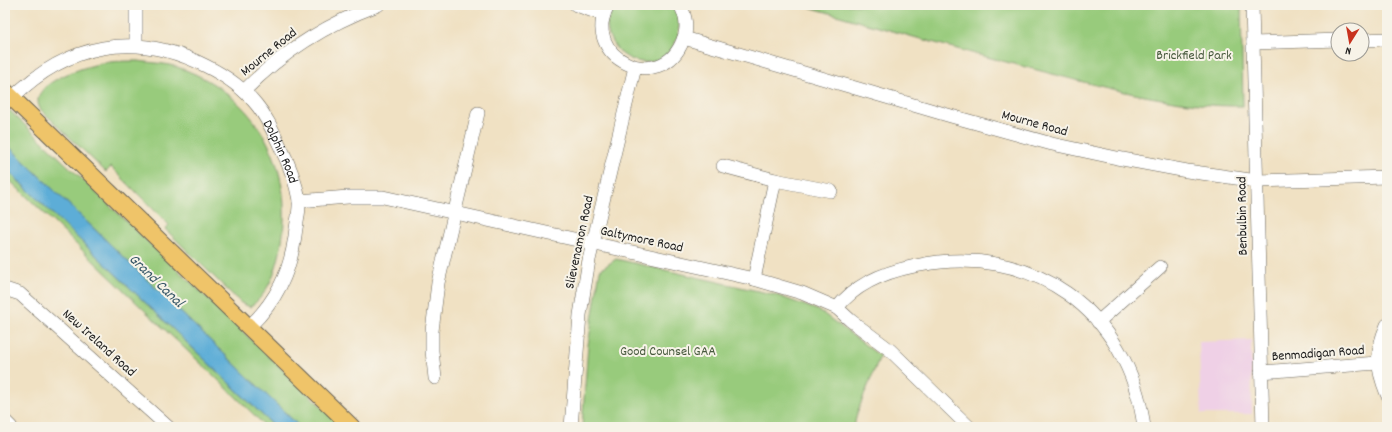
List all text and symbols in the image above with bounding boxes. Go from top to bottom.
north arrow [1330,22,1370,62]
street label: Mourne Road [237,23,302,82]
text: N [1344,41,1353,58]
park label: Brickfield Park [1156,46,1232,66]
street label: Mourne Road [999,106,1070,142]
street label: Dolphin Road [257,116,302,186]
street label: Benbulbin Road [1232,176,1254,256]
street label: Slievenamon Road [560,194,600,291]
street label: Galtymore Road [598,221,685,259]
water label: Grand Canal [123,249,189,315]
street label: New Ireland Road [57,305,140,382]
street label: Benmadigan Road [1271,341,1365,367]
park label: Good Counsel GAA [620,342,716,362]

